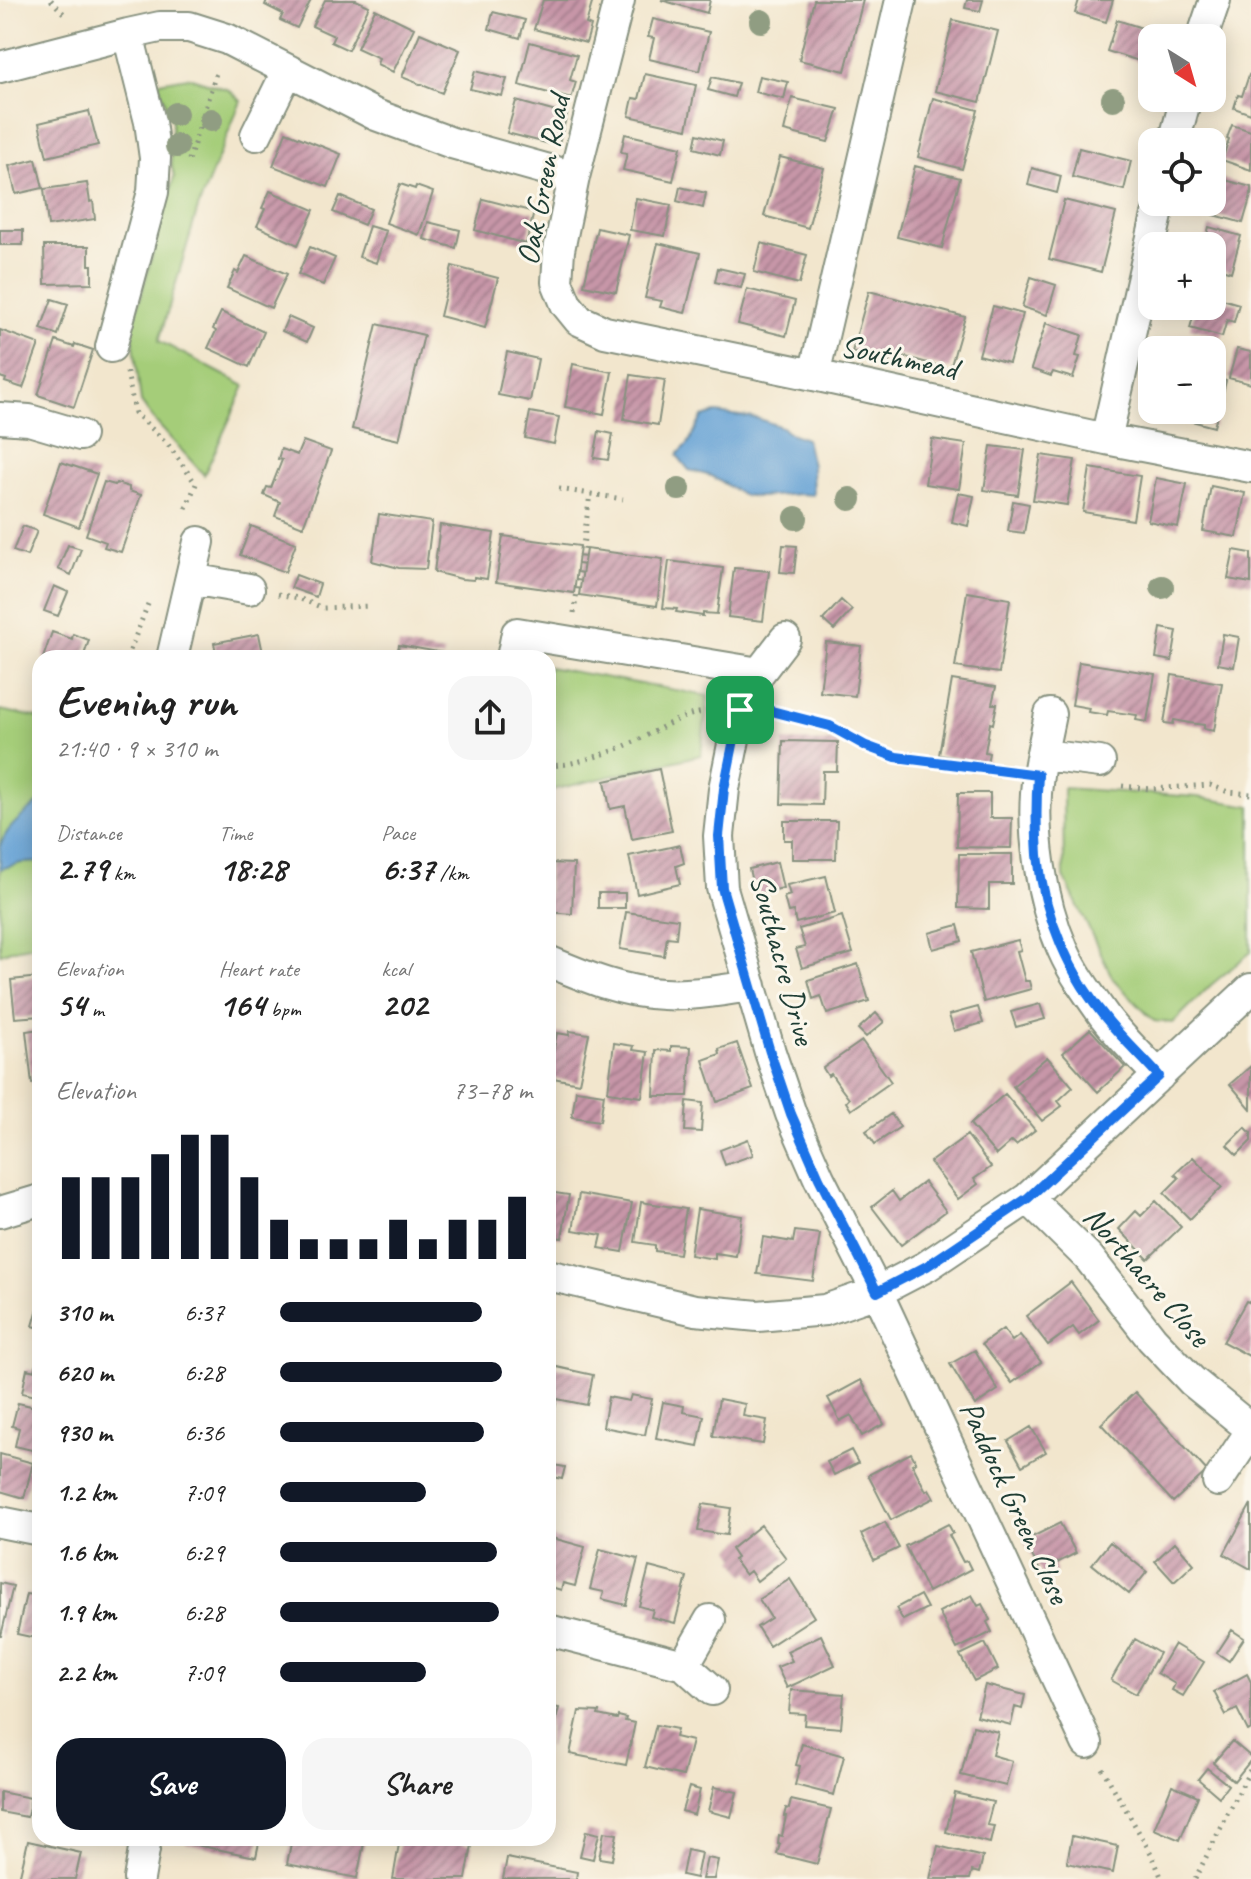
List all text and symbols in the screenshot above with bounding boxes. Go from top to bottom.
north arrow [1138,24,1226,112]
map controls [1138,24,1226,424]
street label: Oak Green Road [506,87,580,268]
button: locate [1138,128,1226,216]
button: + [1138,232,1226,320]
street label: Southmead [837,325,965,390]
button: − [1138,336,1226,424]
text: Evening run [56,674,236,729]
button: share [448,676,532,760]
pin [706,676,774,744]
icon: arrive [718,688,762,732]
text: 21:40 · 9 × 310 m [56,732,217,765]
text: Distance [56,819,122,847]
text: Time [219,819,252,847]
text: Pace [381,819,415,847]
text: 2.79 [56,847,108,890]
text: 18:28 [219,847,287,890]
text: 6:37 [381,847,435,890]
text: km [108,859,135,887]
text: /km [435,859,469,887]
street label: Southacre Drive [741,869,826,1051]
text: Elevation [56,955,124,983]
text: Heart rate [219,955,299,983]
text: kcal [381,955,410,983]
text: 54 [56,983,86,1026]
text: 164 [219,983,265,1026]
text: 202 [381,983,427,1026]
text: m [86,995,104,1023]
text: bpm [265,995,301,1023]
text: Elevation [56,1074,136,1107]
text: 73–78 m [453,1074,532,1107]
street label: Northacre Close [1074,1197,1221,1357]
text: 310 m [56,1296,112,1329]
text: 6:37 [184,1296,224,1329]
text: 620 m [56,1356,113,1389]
text: 6:28 [184,1356,224,1389]
street label: Paddock Green Close [950,1394,1081,1612]
text: 930 m [56,1416,112,1449]
text: 6:36 [184,1416,224,1449]
text: 1.2 km [56,1476,116,1509]
text: 7:09 [184,1476,224,1509]
text: 1.6 km [56,1536,117,1569]
text: 6:29 [184,1536,224,1569]
text: 1.9 km [56,1596,116,1629]
text: 6:28 [184,1596,224,1629]
text: 2.2 km [56,1656,116,1689]
text: 7:09 [184,1656,224,1689]
button: Save [56,1738,286,1830]
button: Share [302,1738,532,1830]

